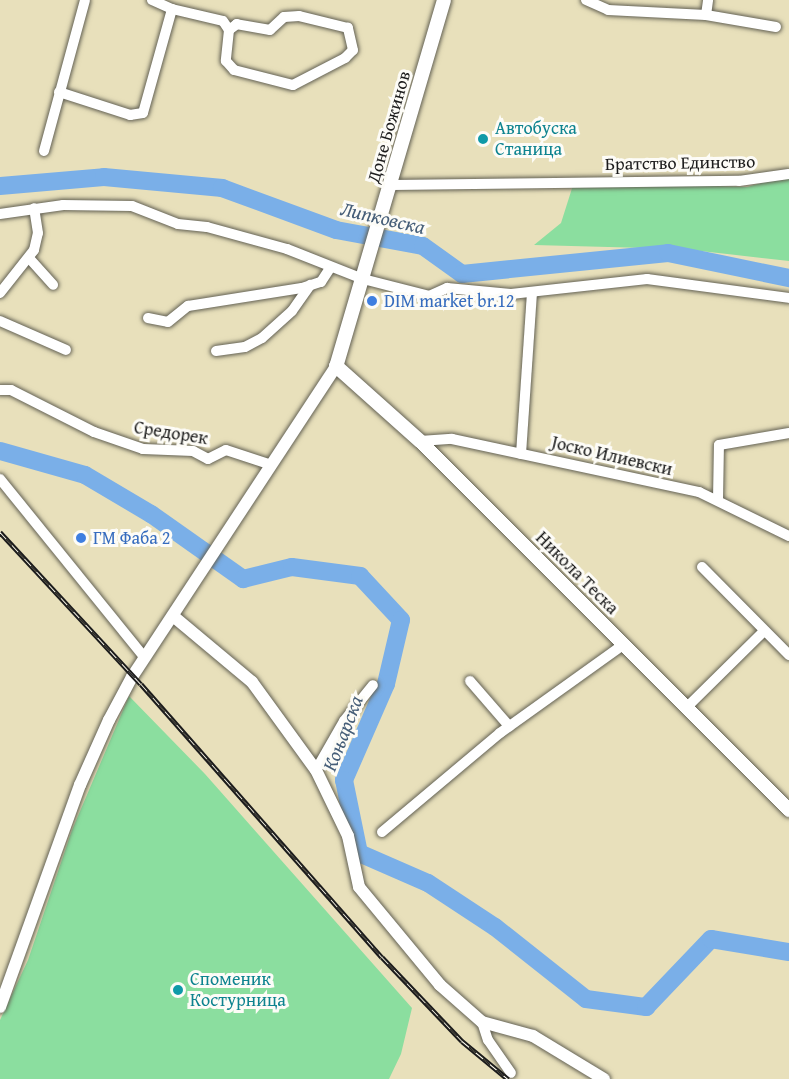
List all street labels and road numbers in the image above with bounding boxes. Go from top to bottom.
street label: Доне Божинов [363,69,415,185]
street label: Братство Единство [605,151,755,175]
street label: Средорек [133,417,209,449]
street label: Јоско Илиевски [549,432,675,480]
street label: Никола Теска [531,527,623,619]

